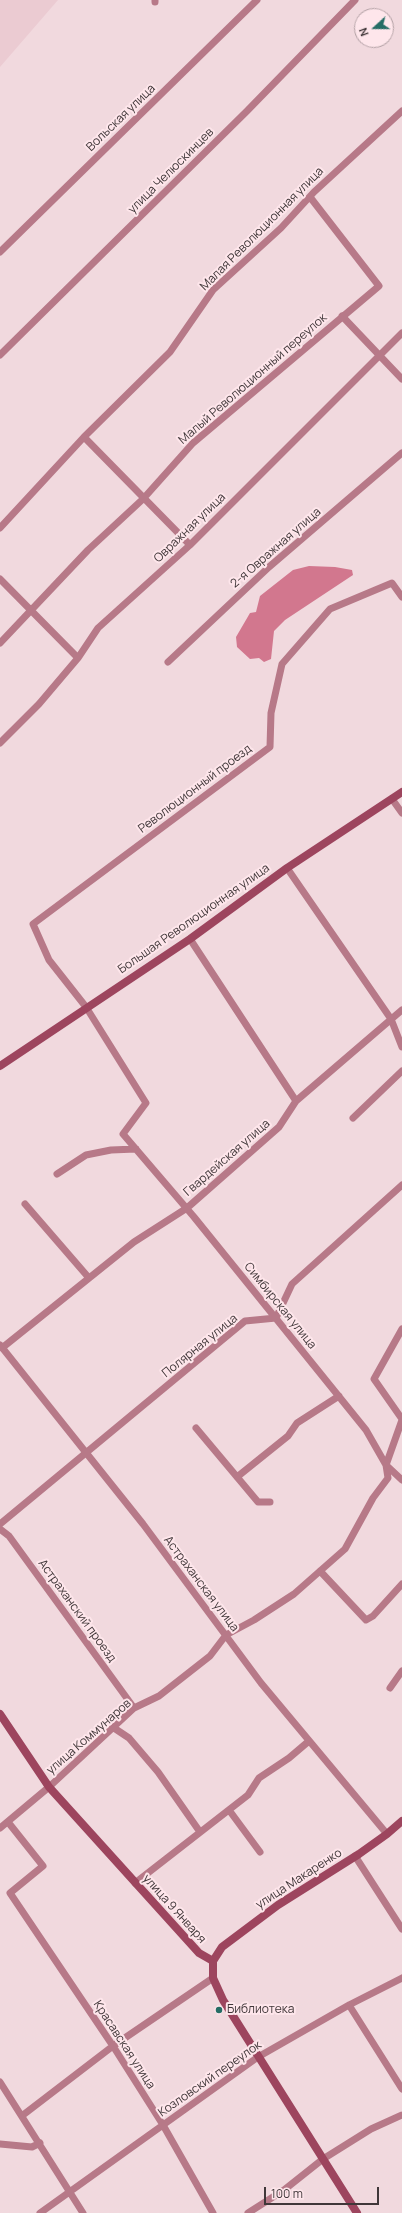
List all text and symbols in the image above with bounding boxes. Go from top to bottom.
north arrow [354,8,394,48]
text: N [355,26,372,38]
street label: Вольская улица [84,82,158,154]
street label: улица Челюскинцев [125,125,217,217]
street label: Малая Революционная улица [197,164,327,294]
street label: Малый Революционный переулок [176,311,330,447]
street label: Овражная улица [151,490,229,566]
street label: 2-я Овражная улица [228,505,324,591]
street label: Революционный проезд [136,742,254,836]
street label: Большая Революционная улица [115,861,273,977]
street label: Гвардейская улица [181,1117,273,1199]
street label: Симбирская улица [241,1260,319,1352]
street label: Полярная улица [159,1311,241,1381]
street label: Астраханская улица [160,1533,242,1635]
street label: Астраханский проезд [35,1557,119,1665]
street label: улица Коммунаров [44,1696,134,1778]
street label: улица Макаренко [253,1846,345,1912]
street label: улица 9 Января [139,1872,209,1946]
street label: Красавская улица [90,1998,158,2092]
place label: Библиотека [227,2003,294,2017]
marker: Библиотека [214,2005,224,2015]
street label: Козловский переулок [156,2038,264,2120]
scale bar [266,2179,381,2205]
text: 100 m [271,2185,303,2202]

